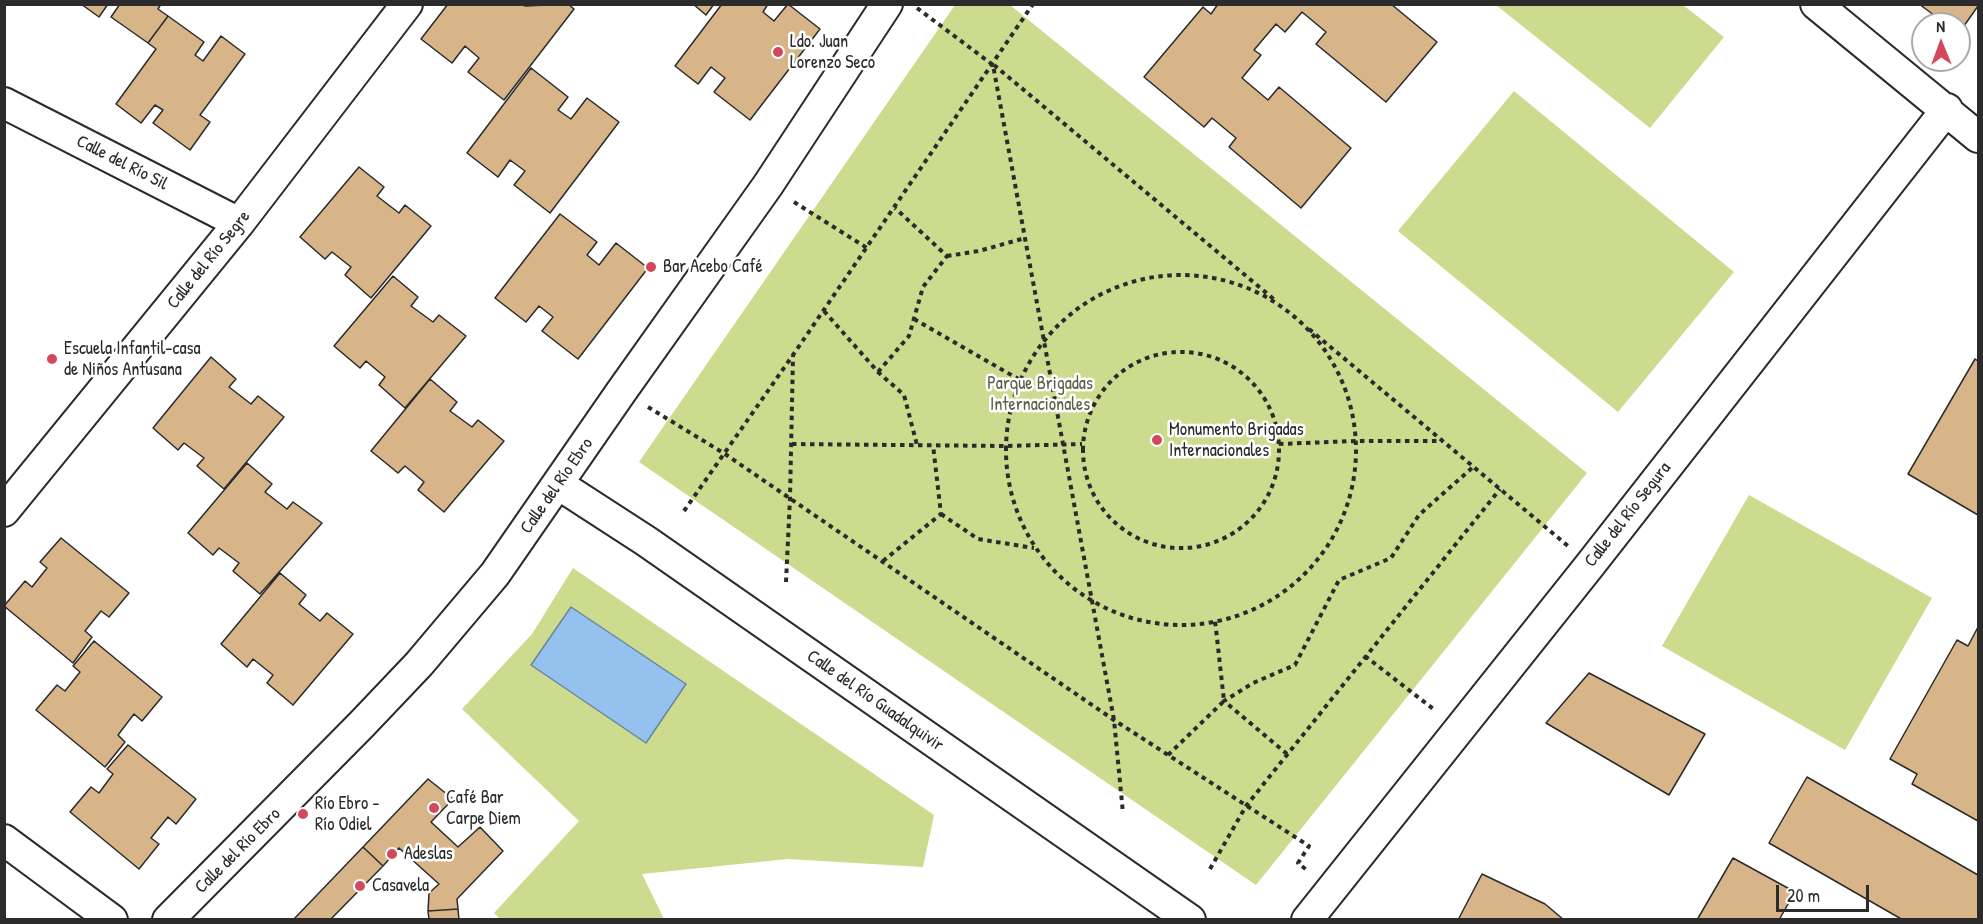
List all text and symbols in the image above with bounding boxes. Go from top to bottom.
north arrow [1911,12,1971,72]
text: N [1936,15,1945,37]
place label: Ldo. Juan Lorenzo Seco [790,31,875,74]
marker: Ldo. Juan Lorenzo Seco [771,45,785,59]
street label: Calle del Río Sil [73,131,171,195]
street label: Calle del Río Segre [163,206,255,314]
place label: Bar Acebo Café [663,256,763,278]
marker: Bar Acebo Café [644,260,658,274]
place label: Escuela Infantil-casa de Niños Antusana [64,338,201,380]
marker: Escuela Infantil-casa de Niños Antusana [45,352,59,366]
park label: Parque Brigadas Internacionales [987,373,1093,416]
place label: Monumento Brigadas Internacionales [1169,419,1304,462]
marker: Monumento Brigadas Internacionales [1150,433,1164,447]
street label: Calle del Río Ebro [516,434,598,538]
street label: Calle del Río Segura [1580,458,1676,572]
street label: Calle del Río Guadalquivir [802,646,948,756]
place label: Café Bar Carpe Diem [446,787,521,830]
place label: Río Ebro - Río Odiel [315,793,380,836]
marker: Café Bar Carpe Diem [427,801,441,815]
street label: Calle del Río Ebro [191,804,285,898]
marker: Río Ebro - Río Odiel [296,807,310,821]
place label: Adeslas [404,843,453,865]
marker: Adeslas [385,847,399,861]
scale bar [1779,873,1872,911]
place label: Casavela [372,875,429,897]
marker: Casavela [353,879,367,893]
text: 20 m [1787,883,1820,908]

